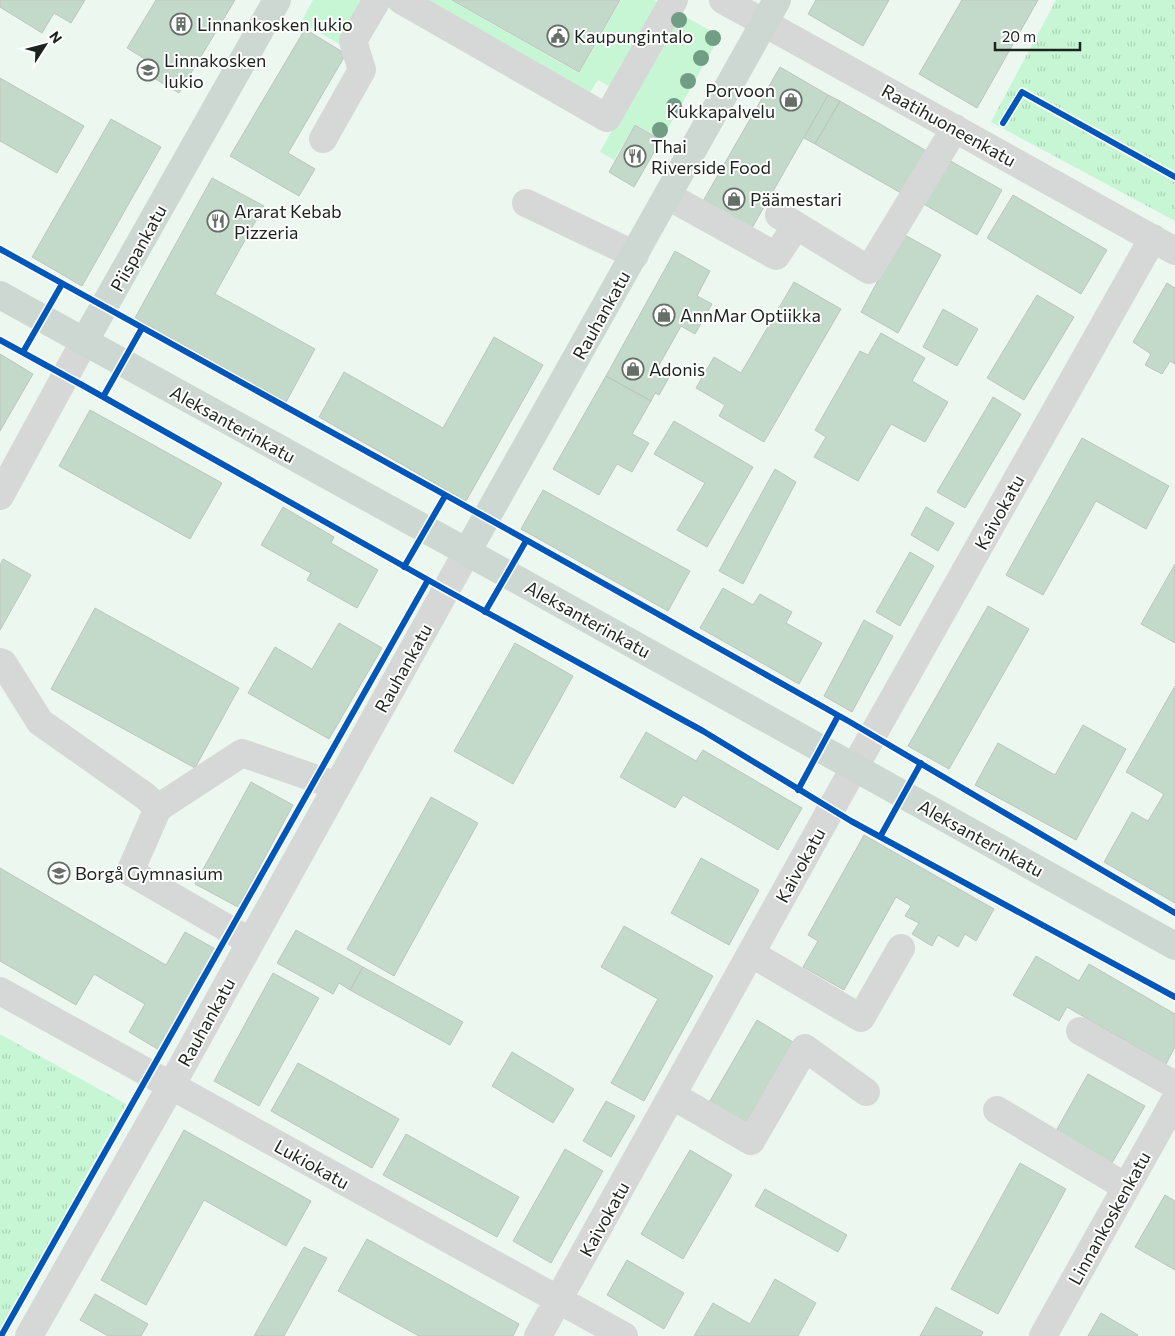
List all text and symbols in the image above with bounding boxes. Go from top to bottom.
building icon: Linnankosken lukio [169,12,193,36]
place label: Linnankosken lukio [197,13,353,35]
north arrow [20,20,70,70]
scale bar [995,20,1080,52]
public building icon: Kaupungintalo [546,24,570,48]
place label: Kaupungintalo [574,25,693,47]
text: 20 m [1002,27,1036,45]
text: N [46,28,66,46]
place label: Linnakosken lukio [164,49,266,92]
school or university icon: Linnakosken lukio [136,58,160,82]
place label: Porvoon Kukkapalvelu [667,79,775,122]
street label: Raatihuoneenkatu [878,79,1020,171]
shop icon: Porvoon Kukkapalvelu [779,88,803,112]
place label: Thai Riverside Food [651,135,771,178]
restaurant icon: Thai Riverside Food [623,144,647,168]
shop icon: Päämestari [722,187,746,211]
place label: Päämestari [750,188,842,210]
place label: Ararat Kebab Pizzeria [234,200,342,243]
street label: Piispankatu [105,201,171,295]
restaurant icon: Ararat Kebab Pizzeria [206,209,230,233]
street label: Rauhankatu [568,267,634,363]
shop icon: AnnMar Optiikka [652,303,676,327]
place label: AnnMar Optiikka [680,304,821,326]
shop icon: Adonis [621,357,645,381]
place label: Adonis [649,358,705,380]
street label: Aleksanterinkatu [167,381,299,467]
street label: Kaivokatu [969,471,1029,553]
street label: Aleksanterinkatu [522,576,654,662]
street label: Rauhankatu [370,620,436,716]
street label: Aleksanterinkatu [915,795,1047,881]
street label: Kaivokatu [770,824,830,906]
school or university icon: Borgå Gymnasium [47,861,71,885]
place label: Borgå Gymnasium [75,862,223,884]
street label: Rauhankatu [173,974,239,1070]
street label: Lukiokatu [271,1134,353,1194]
street label: Linnankoskenkatu [1063,1147,1155,1289]
street label: Kaivokatu [574,1178,634,1260]

